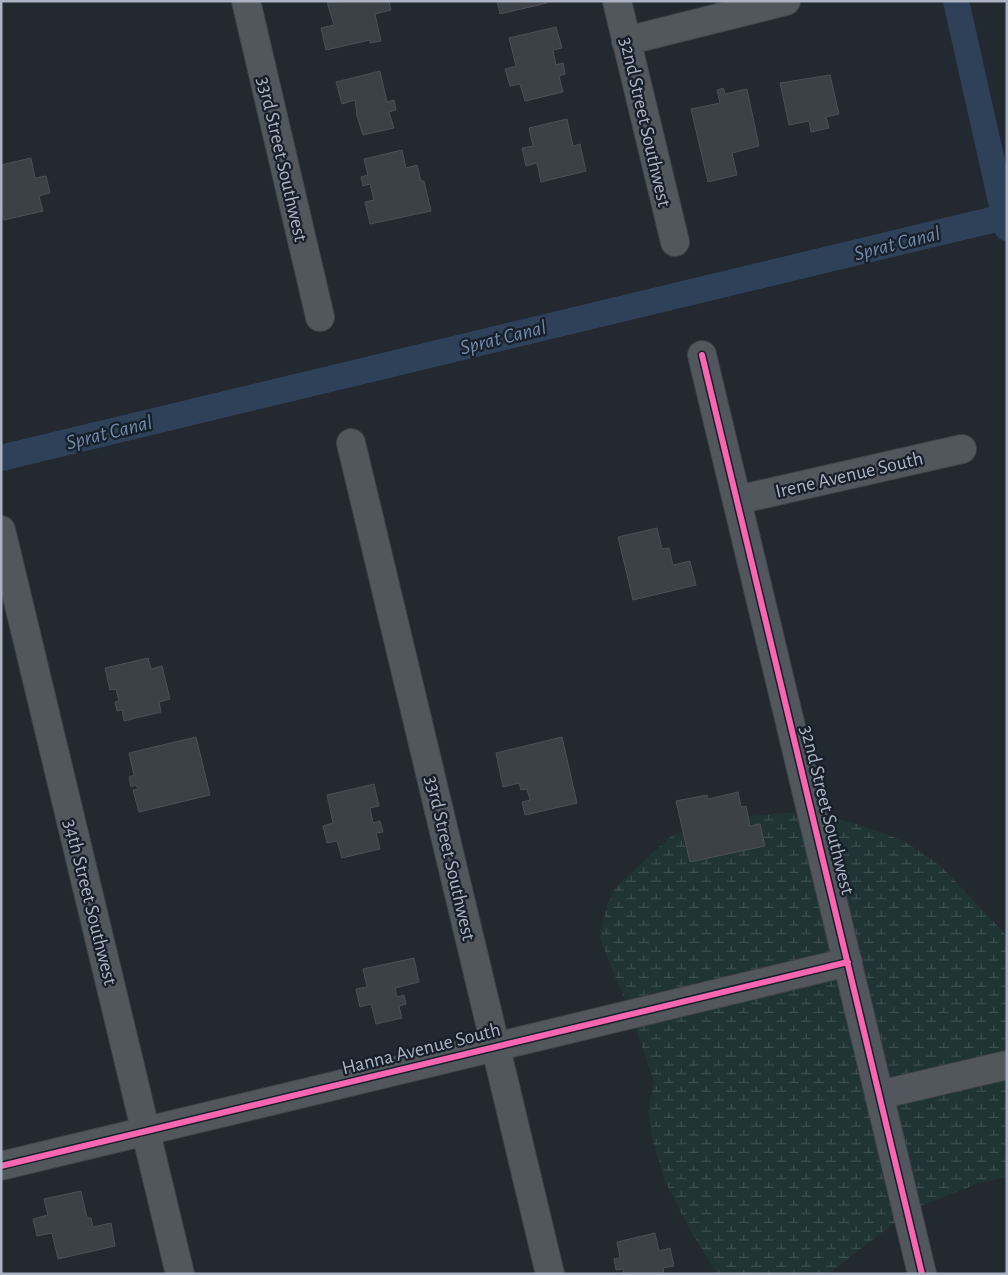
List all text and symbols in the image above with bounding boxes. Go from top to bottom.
street label: 32nd Street Southwest [616,36,674,210]
street label: 33rd Street Southwest [253,75,311,244]
water label: Sprat Canal [852,223,943,265]
water label: Sprat Canal [458,317,549,359]
water label: Sprat Canal [64,412,155,454]
street label: Irene Avenue South [773,448,925,502]
street label: 32nd Street Southwest [796,724,858,897]
street label: 33rd Street Southwest [421,774,479,943]
street label: 34th Street Southwest [60,817,120,988]
street label: Hanna Avenue South [340,1020,503,1078]

